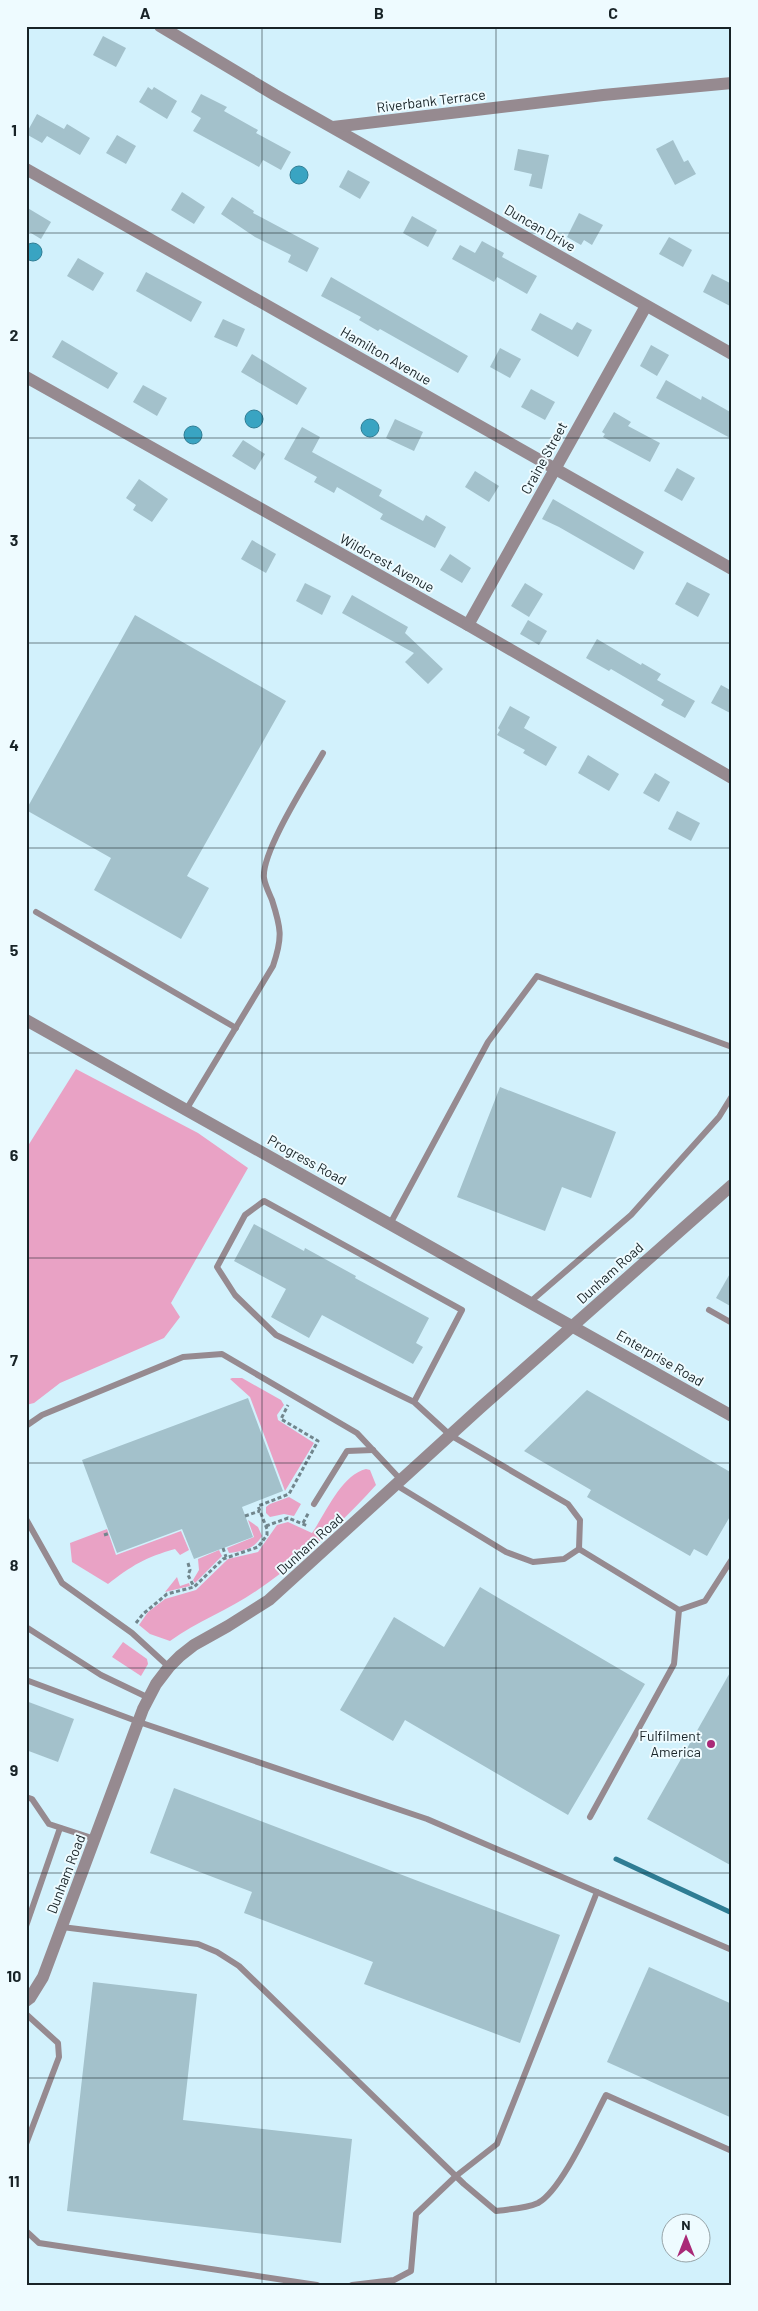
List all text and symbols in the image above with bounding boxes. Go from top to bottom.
text: A [140,3,151,22]
text: B [374,3,384,22]
text: C [608,3,618,22]
street label: Riverbank Terrace [375,85,486,116]
text: 1 [11,120,17,139]
street label: Duncan Drive [502,200,579,255]
street label: Hamilton Avenue [338,323,435,388]
text: 2 [10,325,19,344]
street label: Craine Street [517,419,570,497]
text: 3 [10,530,18,549]
street label: Wildcrest Avenue [337,530,437,596]
text: 4 [9,735,19,754]
text: 5 [10,940,19,959]
street label: Progress Road [265,1131,350,1188]
text: 6 [10,1145,19,1164]
street label: Dunham Road [573,1238,646,1307]
street label: Enterprise Road [614,1326,707,1389]
text: 7 [10,1350,18,1369]
street label: Dunham Road [273,1509,346,1578]
text: 8 [10,1555,19,1574]
place label: Fulfilment America [639,1727,701,1760]
marker: Fulfilment America [705,1738,717,1750]
text: 9 [10,1760,18,1779]
street label: Dunham Road [43,1832,88,1916]
text: 10 [7,1966,21,1985]
text: 11 [8,2171,20,2190]
north arrow [660,2214,710,2264]
text: N [681,2216,691,2233]

